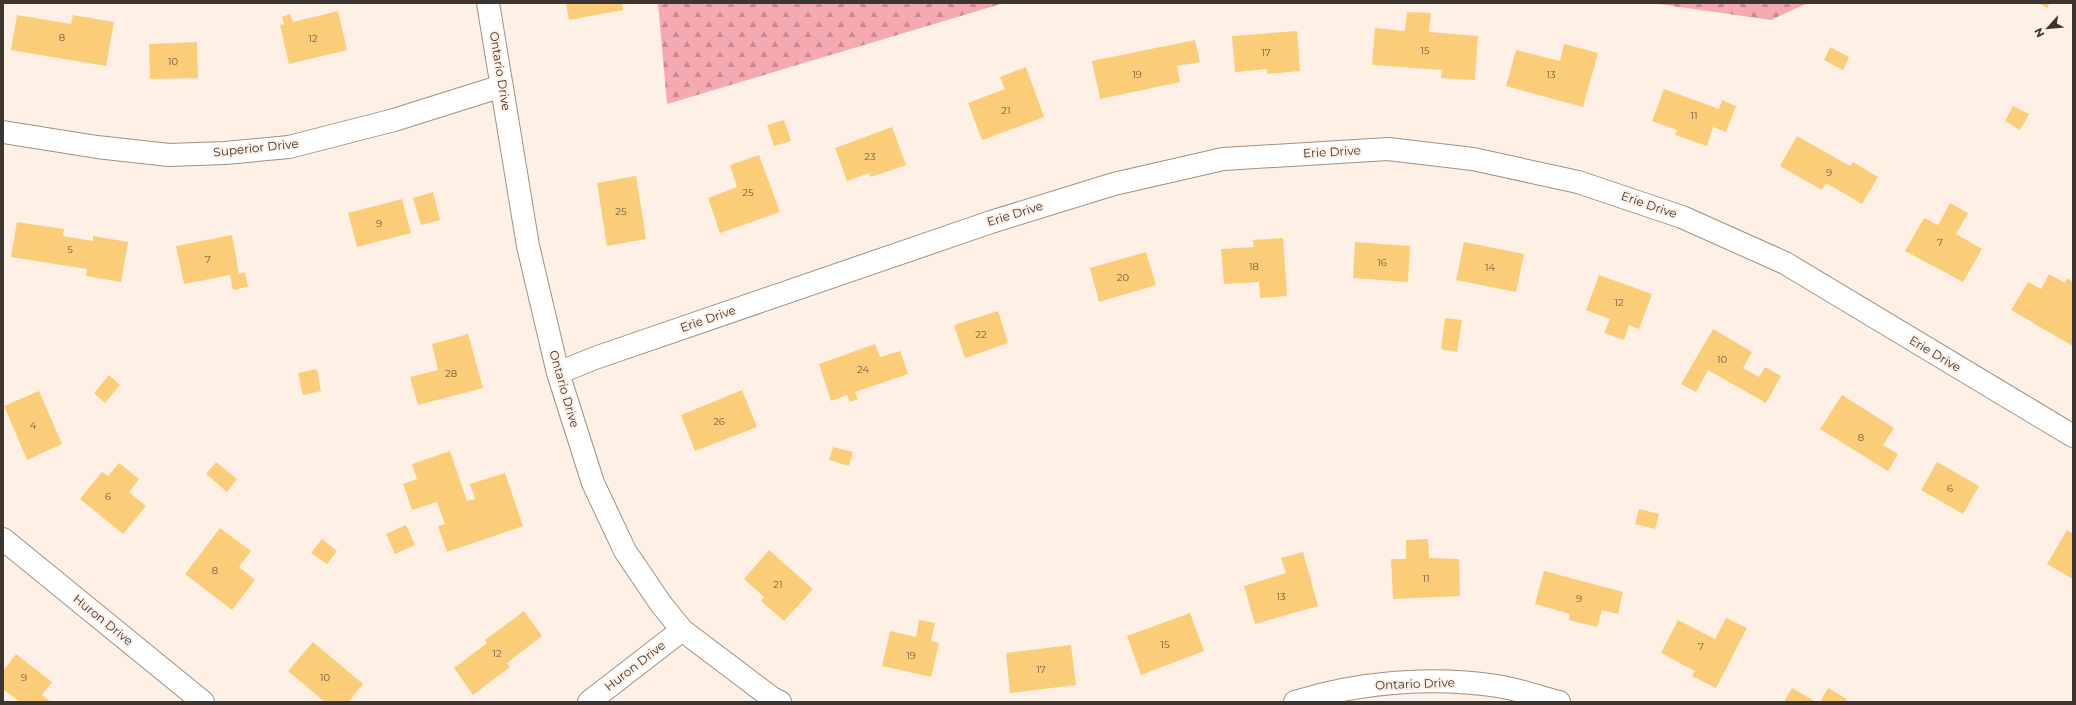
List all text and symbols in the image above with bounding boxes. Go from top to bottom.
north arrow [2028,8,2068,48]
text: N [2031,25,2047,40]
street label: Ontario Drive [487,30,514,112]
house number: 8 [59,31,65,44]
house number: 12 [308,32,318,45]
house number: 15 [1420,44,1430,57]
house number: 17 [1261,46,1271,59]
house number: 10 [168,55,178,68]
house number: 19 [1132,68,1142,81]
house number: 13 [1546,68,1556,81]
house number: 21 [1001,104,1011,117]
house number: 11 [1690,109,1698,122]
street label: Superior Drive [213,136,299,159]
street label: Erie Drive [1303,142,1361,161]
house number: 23 [864,150,876,163]
house number: 9 [1826,166,1832,179]
house number: 25 [742,186,754,199]
street label: Erie Drive [1619,188,1679,221]
street label: Erie Drive [985,198,1045,229]
house number: 25 [615,205,627,218]
house number: 9 [376,217,382,230]
house number: 7 [1937,236,1943,249]
house number: 5 [67,243,73,256]
house number: 7 [205,253,211,266]
house number: 16 [1377,256,1387,269]
house number: 18 [1249,260,1259,273]
house number: 14 [1485,261,1495,274]
house number: 20 [1117,271,1130,284]
house number: 12 [1614,296,1624,309]
street label: Erie Drive [678,302,738,335]
house number: 22 [975,328,987,341]
street label: Erie Drive [1907,332,1964,375]
street label: Ontario Drive [546,348,583,429]
house number: 10 [1717,353,1727,366]
house number: 24 [857,363,869,376]
house number: 28 [445,367,457,380]
house number: 26 [713,415,725,428]
house number: 4 [30,419,37,432]
house number: 8 [1858,431,1864,444]
house number: 6 [1947,482,1953,495]
house number: 6 [105,490,111,503]
house number: 8 [212,564,218,577]
house number: 11 [1422,572,1430,585]
house number: 21 [773,578,783,591]
house number: 13 [1276,590,1286,603]
street label: Huron Drive [70,591,136,648]
house number: 9 [1576,592,1582,605]
street label: Huron Drive [601,637,668,694]
house number: 15 [1160,638,1170,651]
house number: 7 [1698,640,1704,653]
house number: 12 [492,647,502,660]
house number: 19 [906,649,916,662]
house number: 17 [1036,663,1046,676]
house number: 9 [21,671,27,684]
house number: 10 [320,671,330,684]
street label: Ontario Drive [1375,675,1455,692]

